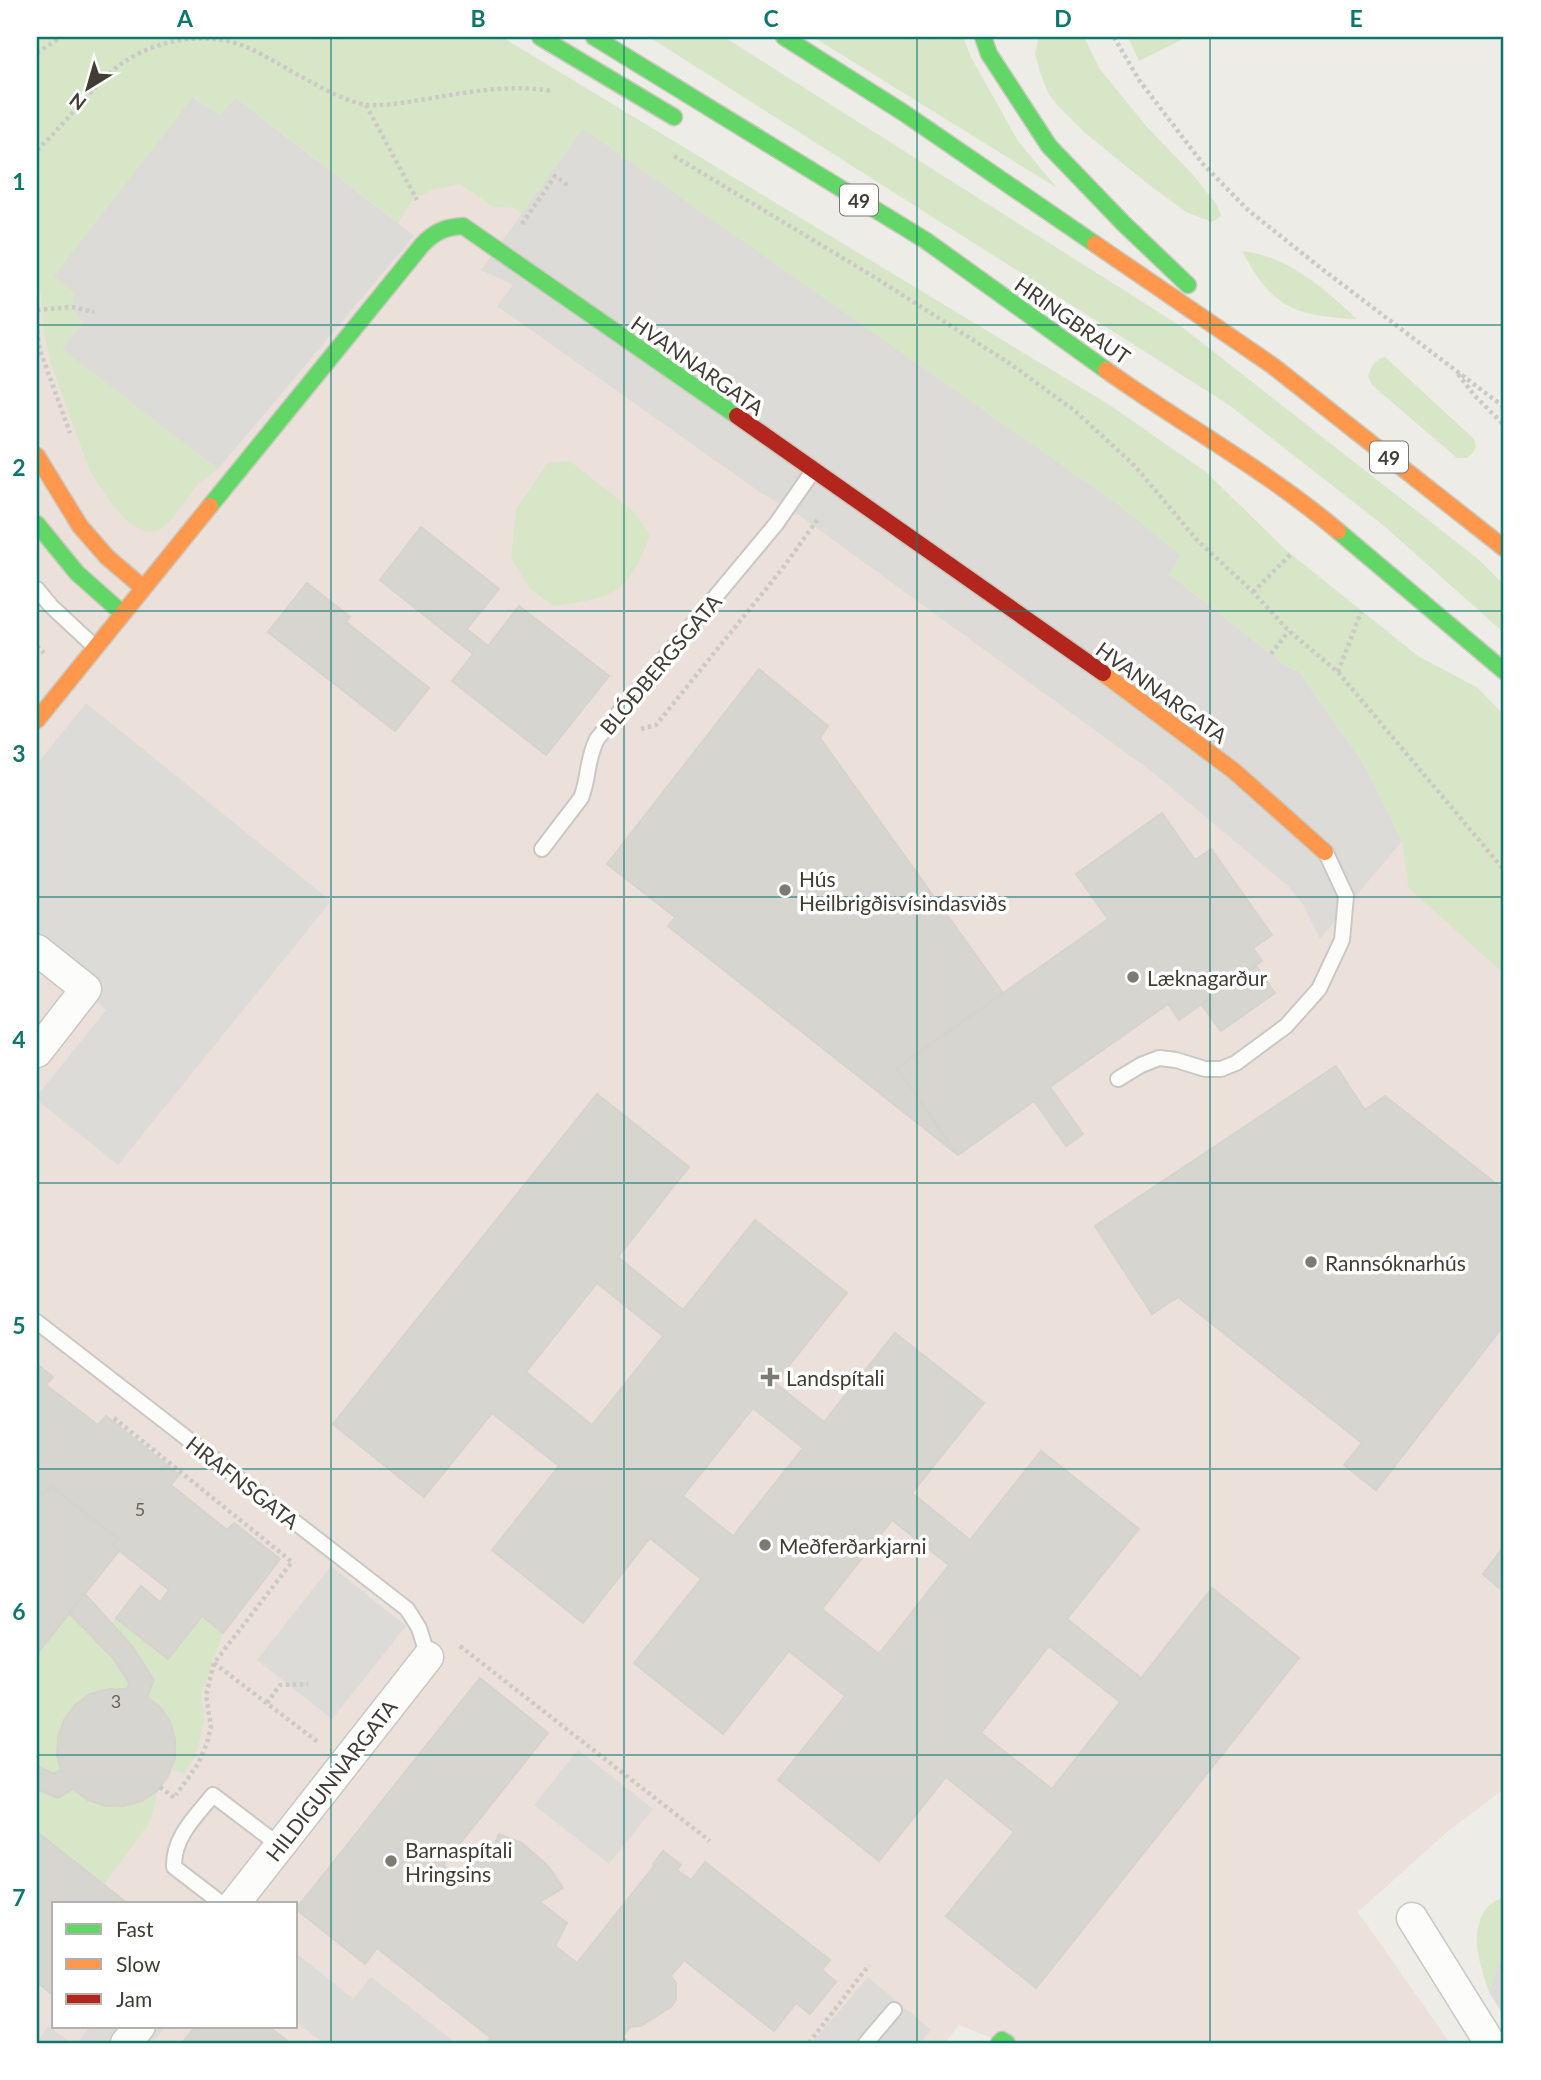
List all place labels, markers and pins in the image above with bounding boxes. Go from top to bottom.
place label: Hús Heilbrigðisvísindasviðs [799,866,1007,915]
marker: Hús Heilbrigðisvísindasviðs [777,882,793,898]
place label: Læknagarður [1147,965,1267,990]
marker: Læknagarður [1125,969,1141,985]
place label: Rannsóknarhús [1325,1250,1466,1275]
marker: Rannsóknarhús [1303,1254,1319,1270]
place label: Landspítali [786,1365,885,1390]
marker: Landspítali [760,1367,780,1387]
place label: Meðferðarkjarni [779,1533,927,1558]
marker: Meðferðarkjarni [757,1537,773,1553]
place label: Barnaspítali Hringsins [405,1837,513,1886]
marker: Barnaspítali Hringsins [383,1853,399,1869]

